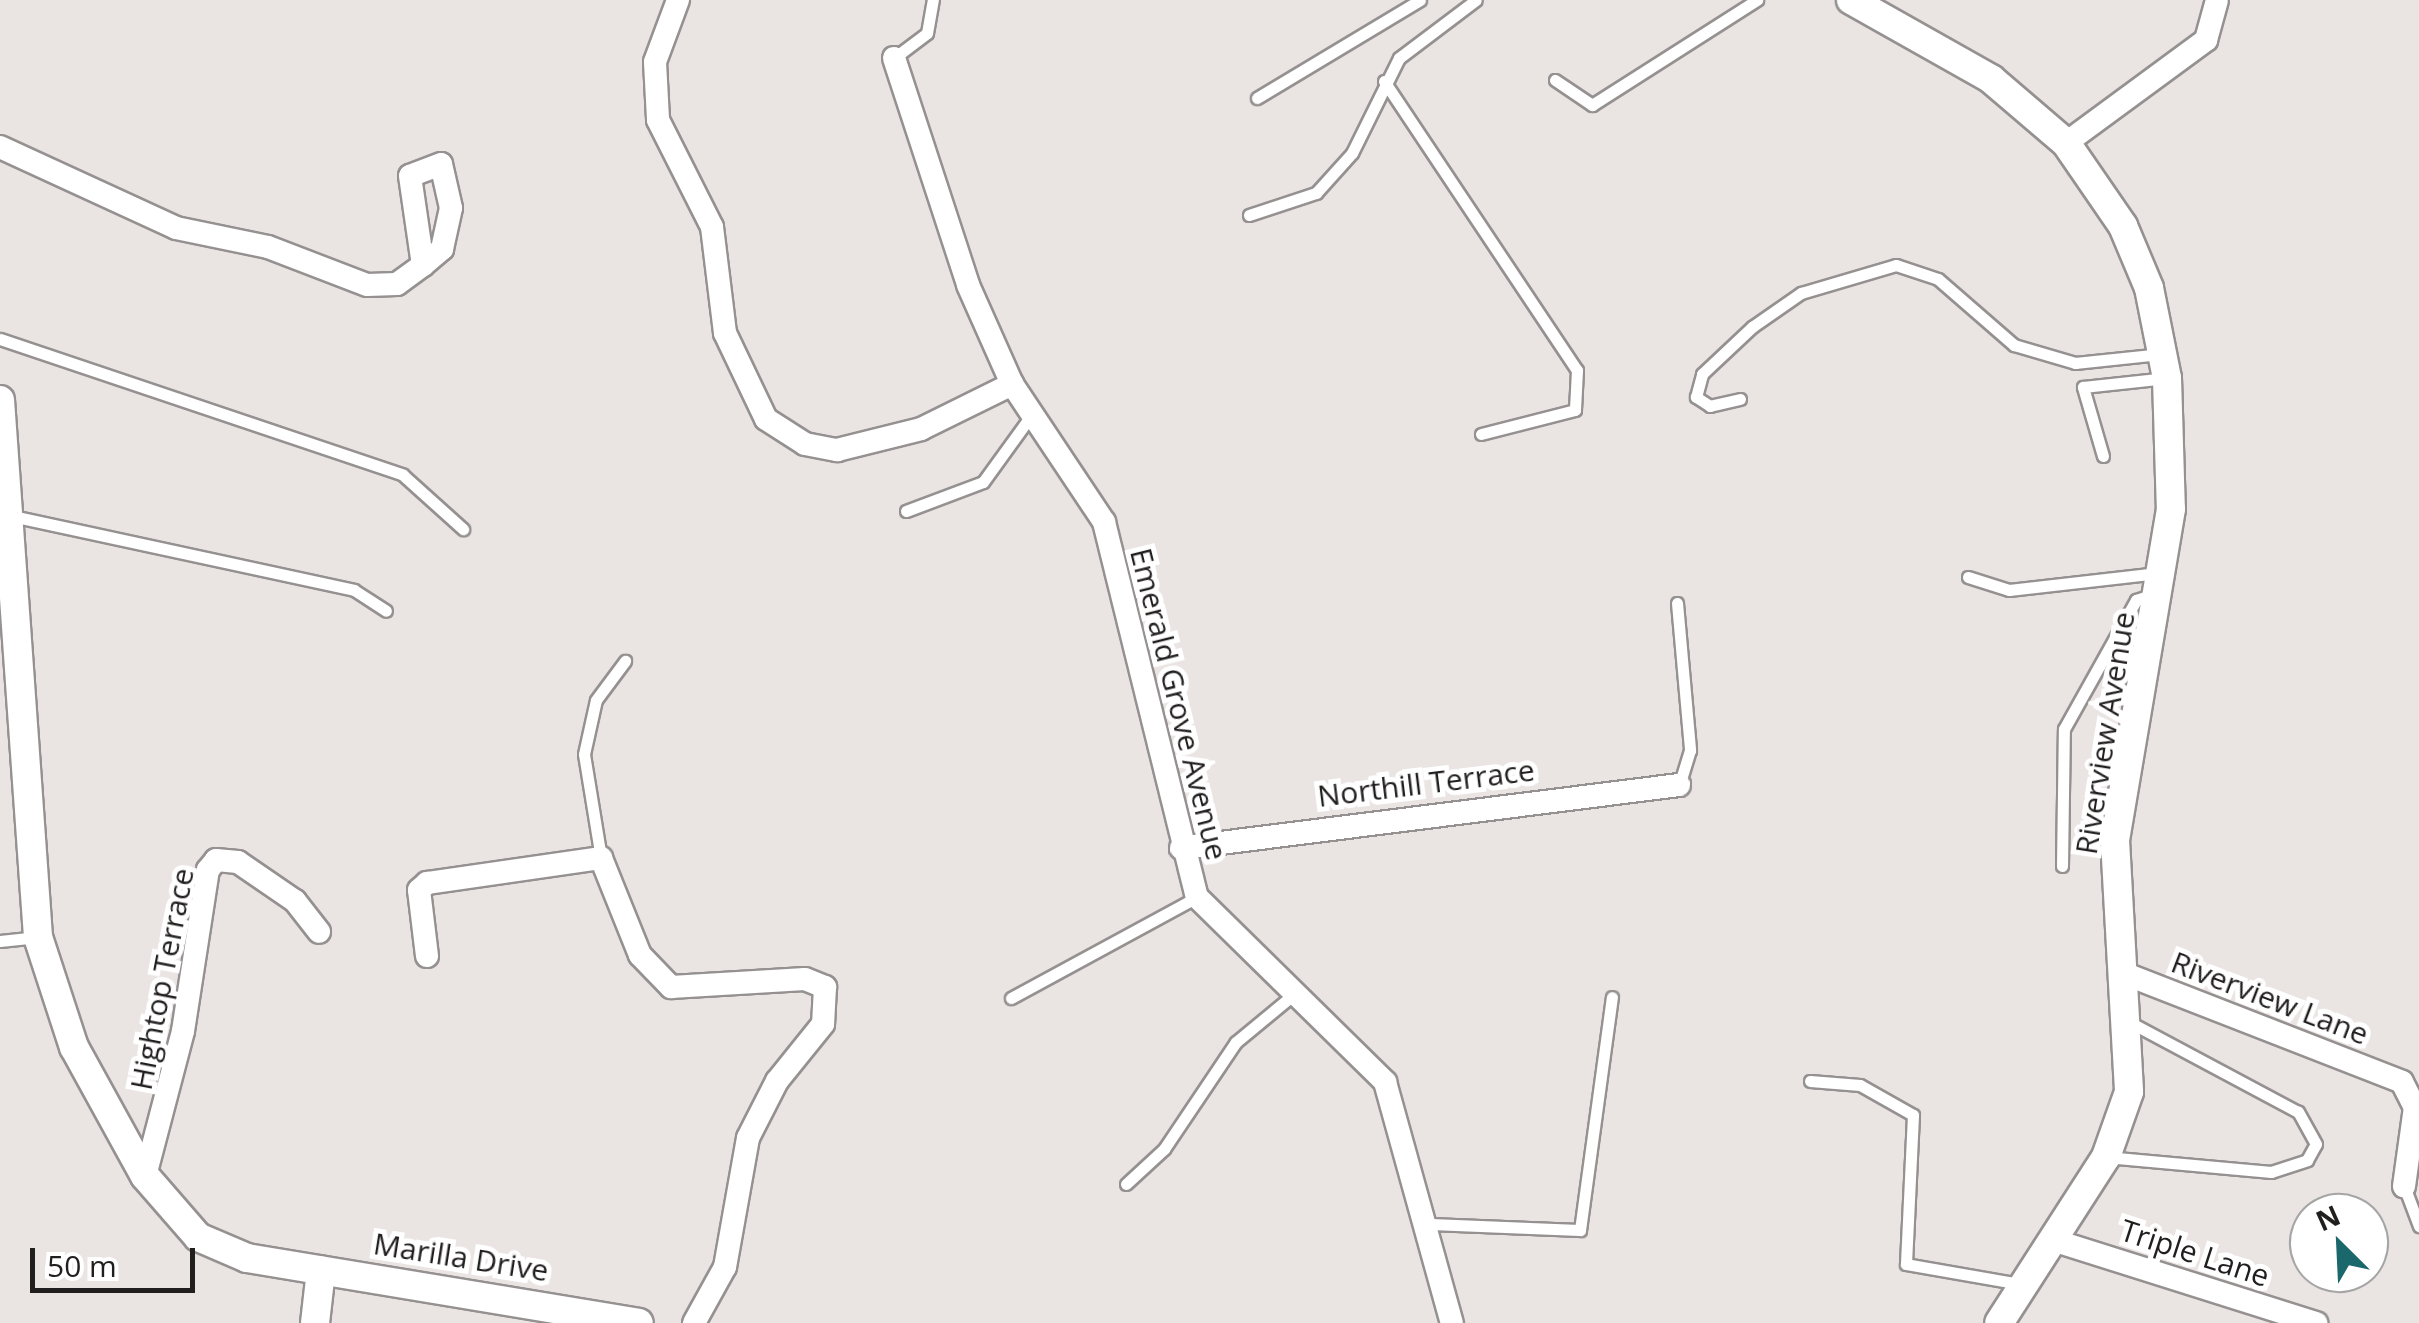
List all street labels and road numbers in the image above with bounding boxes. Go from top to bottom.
street label: Emerald Grove Avenue [1123,544,1235,864]
street label: Riverview Avenue [2068,609,2142,857]
street label: Northill Terrace [1315,752,1537,814]
street label: Hightop Terrace [123,865,201,1093]
street label: Riverview Lane [2166,944,2374,1052]
street label: Triple Lane [2116,1212,2274,1294]
street label: Marilla Drive [371,1225,551,1289]

